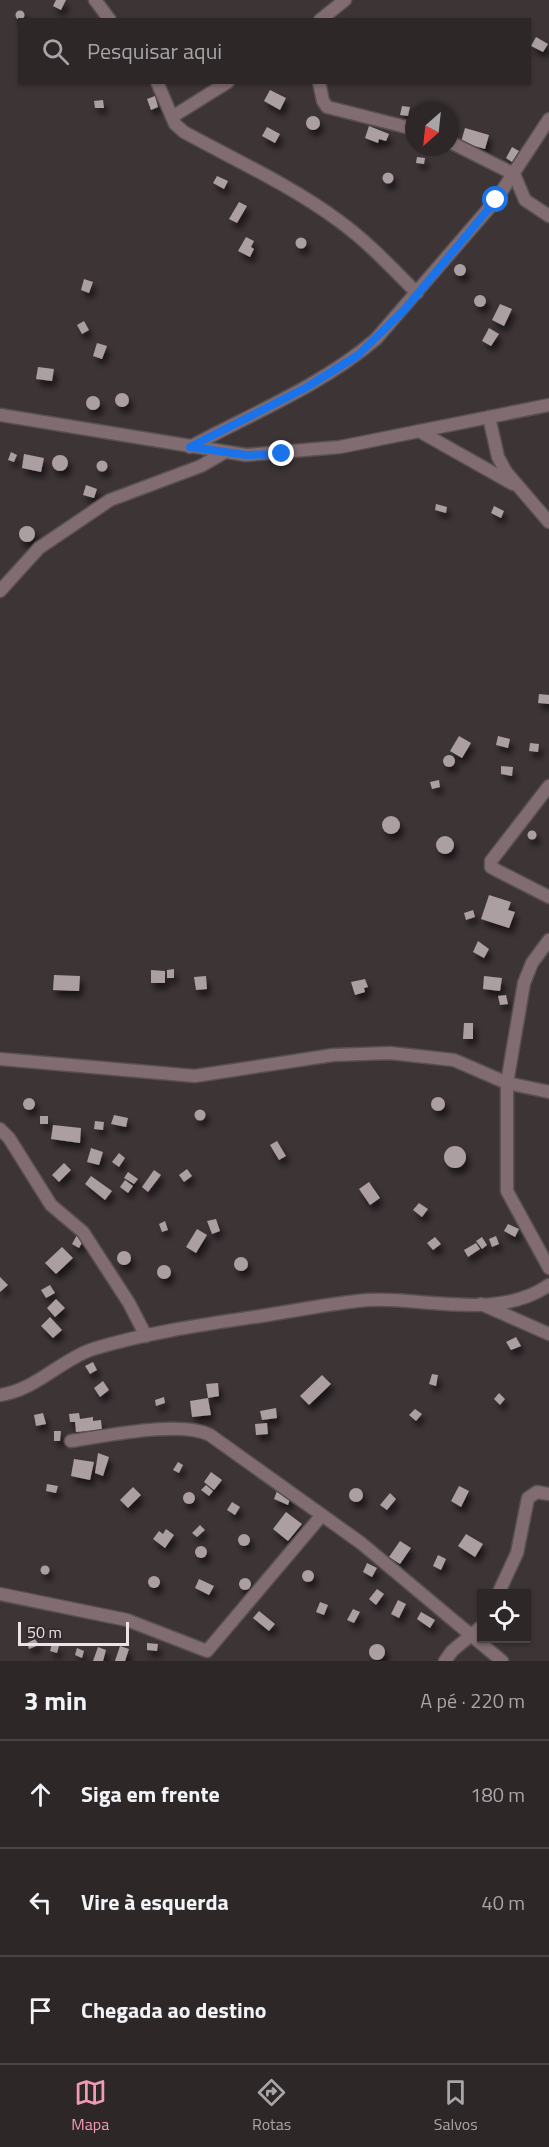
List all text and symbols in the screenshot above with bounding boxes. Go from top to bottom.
search box [18,18,531,84]
text: Pesquisar aqui [87,34,222,68]
icon: search [39,35,72,68]
north arrow [405,102,459,156]
route start [482,186,508,212]
route end [268,440,294,466]
map controls [477,1589,531,1643]
button: locate [477,1589,531,1643]
scale bar [18,1619,129,1646]
text: 50 m [27,1620,62,1644]
text: 3 min [24,1681,87,1720]
text: A pé · 220 m [420,1685,525,1716]
text: Siga em frente [81,1777,220,1811]
icon: ahead [24,1778,57,1811]
text: 180 m [470,1779,525,1810]
text: Vire à esquerda [81,1885,229,1919]
icon: left [24,1886,57,1919]
text: 40 m [481,1887,525,1918]
text: Chegada ao destino [81,1993,267,2027]
icon: arrive [24,1994,57,2027]
tab: Mapa [71,2076,109,2136]
tab: Rotas [252,2076,291,2136]
tab: Salvos [434,2076,478,2136]

